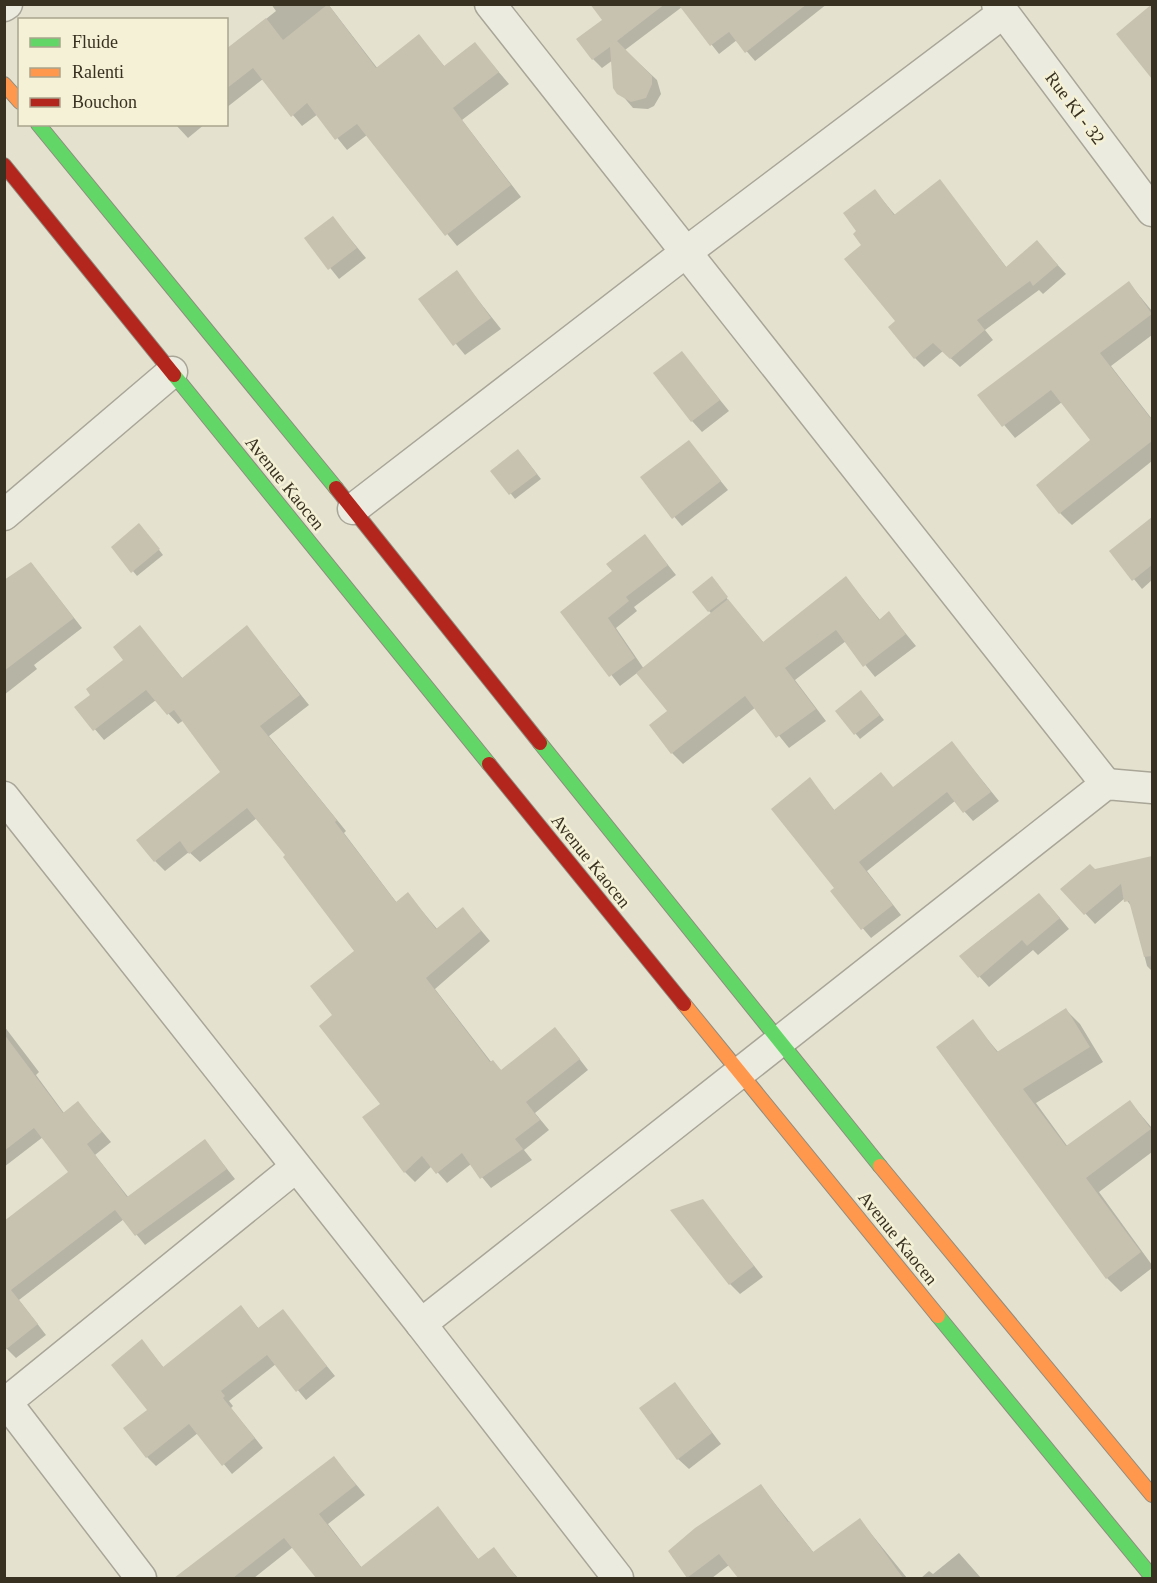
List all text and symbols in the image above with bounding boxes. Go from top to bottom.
legend [18,18,228,126]
text: Fluide [72,32,118,52]
text: Ralenti [72,62,124,82]
street label: Rue KI - 32 [1041,68,1109,148]
text: Bouchon [72,92,137,112]
street label: Avenue Kaocen [241,432,329,534]
street label: Avenue Kaocen [547,810,635,912]
street label: Avenue Kaocen [854,1187,942,1289]

